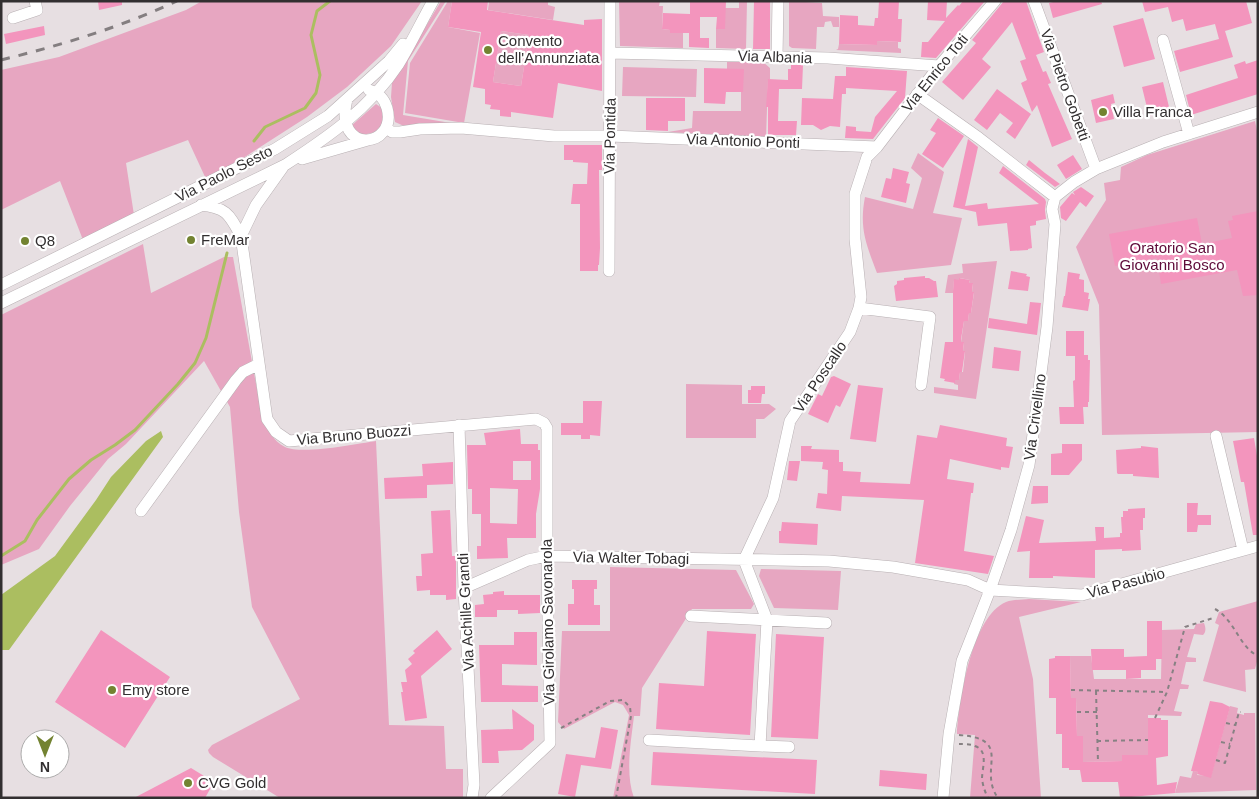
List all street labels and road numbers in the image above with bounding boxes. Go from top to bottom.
street label: Via Pietro Gobetti [1037,27,1094,143]
street label: Via Enrico Toti [898,30,971,115]
street label: Via Albania [737,47,813,66]
street label: Via Pontida [600,97,619,174]
street label: Via Antonio Ponti [686,130,800,151]
street label: Via Paolo Sesto [172,142,275,205]
street label: Via Poscallo [790,338,850,416]
street label: Via Crivellino [1020,373,1049,461]
street label: Via Bruno Buozzi [296,421,412,448]
street label: Via Girolamo Savonarola [538,538,557,705]
street label: Via Walter Tobagi [573,548,689,567]
street label: Via Achille Grandi [454,553,477,671]
street label: Via Pasubio [1085,564,1167,601]

